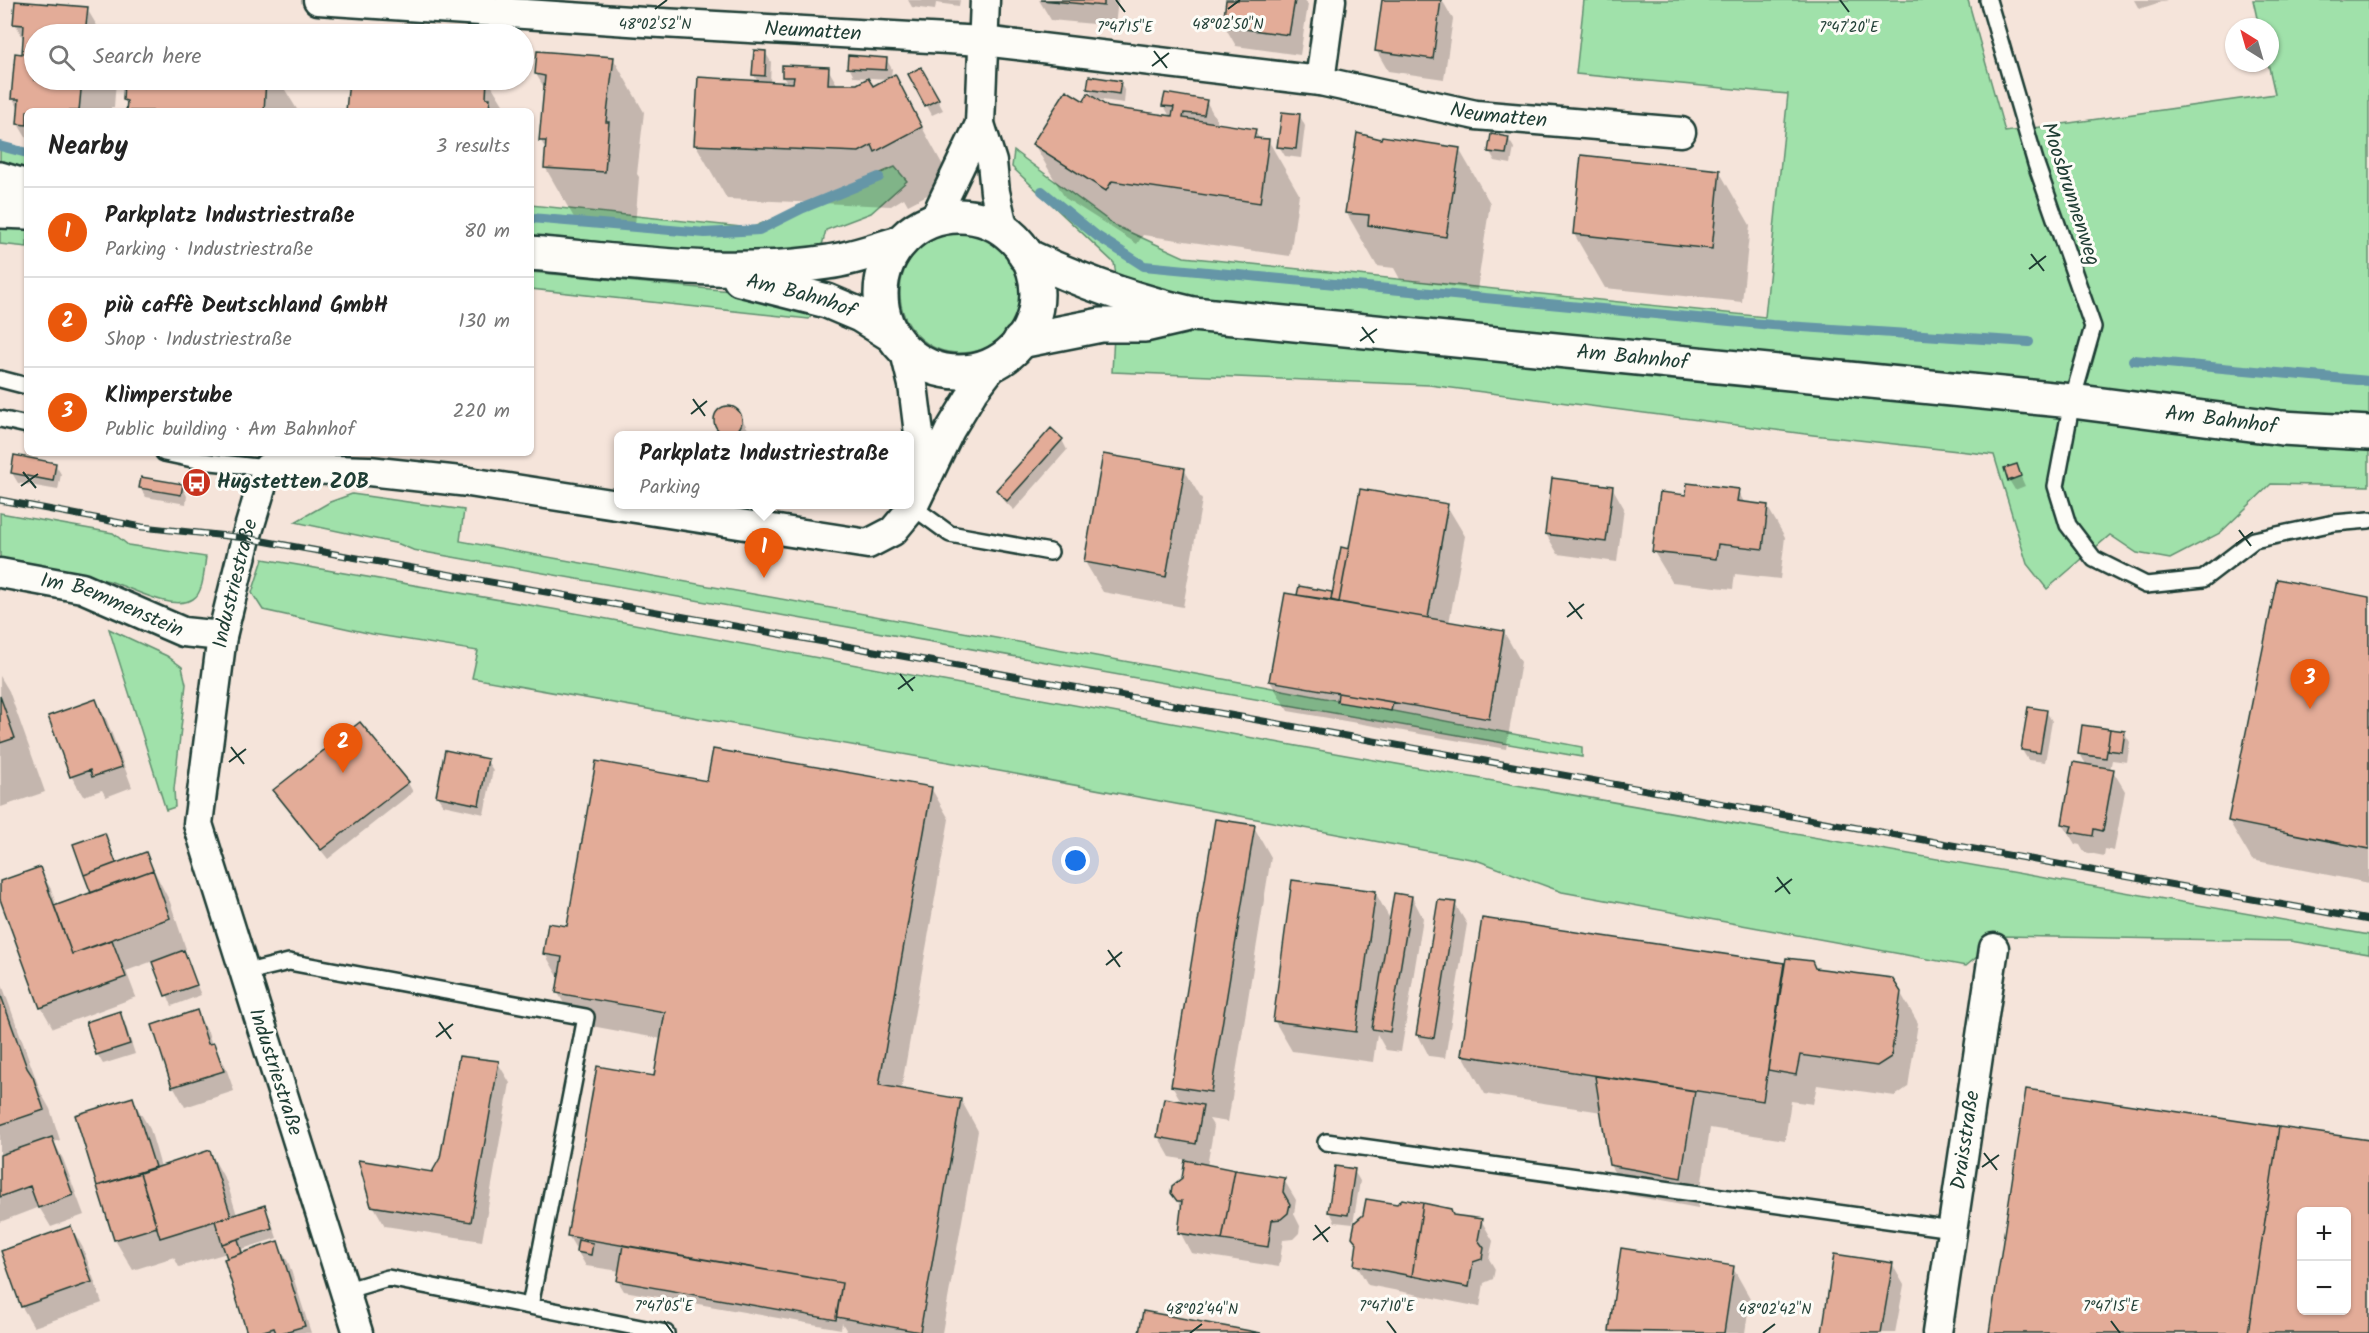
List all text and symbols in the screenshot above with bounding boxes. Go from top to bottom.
street label: Neumatten [763,12,862,51]
text: 48°02'52"N [619,13,691,37]
text: 48°02'50"N [1192,13,1264,37]
text: 7°47'15"E [1097,16,1154,40]
text: 7°47'20"E [1819,16,1880,40]
north arrow [2225,18,2279,72]
search box [24,24,534,90]
text: Search here [93,40,201,75]
icon: search [45,41,78,74]
street label: Neumatten [1447,93,1548,137]
street label: Moosbrunnenweg [2031,118,2109,270]
text: Nearby [48,126,128,168]
text: 3 results [436,131,510,163]
text: Parkplatz Industriestraße [105,199,354,234]
text: 1 [64,216,71,248]
text: 80 m [464,216,510,248]
text: Parking · Industriestraße [105,234,313,266]
street label: Am Bahnhof [743,265,862,328]
text: più caffè Deutschland GmbH [105,289,388,324]
text: 2 [62,306,73,338]
text: 130 m [458,306,510,338]
text: Shop · Industriestraße [105,324,292,356]
street label: Am Bahnhof [1575,336,1692,380]
text: Klimperstube [105,379,232,414]
text: 3 [62,396,73,428]
text: 220 m [453,396,510,428]
street label: Am Bahnhof [2163,397,2281,444]
text: Public building · Am Bahnhof [105,414,355,446]
popup [614,431,914,509]
text: Parkplatz Industriestraße [639,437,889,472]
bus stop icon: Hugstetten ZOB [180,466,212,498]
place label: Hugstetten ZOB [217,466,369,499]
text: Parking [639,472,700,504]
street label: Industriestraße [204,514,267,650]
pin: 1 [744,528,783,578]
street label: Im Bemmenstein [38,564,189,647]
pin: 3 [2290,660,2330,709]
pin: 2 [324,724,362,773]
your location [1061,846,1090,875]
street label: Industriestraße [239,1004,311,1141]
street label: Draisstraße [1942,1088,1989,1192]
map controls [2297,1207,2351,1315]
button: + [2297,1207,2351,1261]
button: − [2297,1261,2351,1315]
text: 7°47'05"E [635,1295,695,1319]
text: 7°47'10"E [1359,1295,1416,1319]
text: 7°47'15"E [2083,1295,2140,1319]
text: 48°02'44"N [1166,1298,1238,1322]
text: 48°02'42"N [1739,1298,1811,1322]

